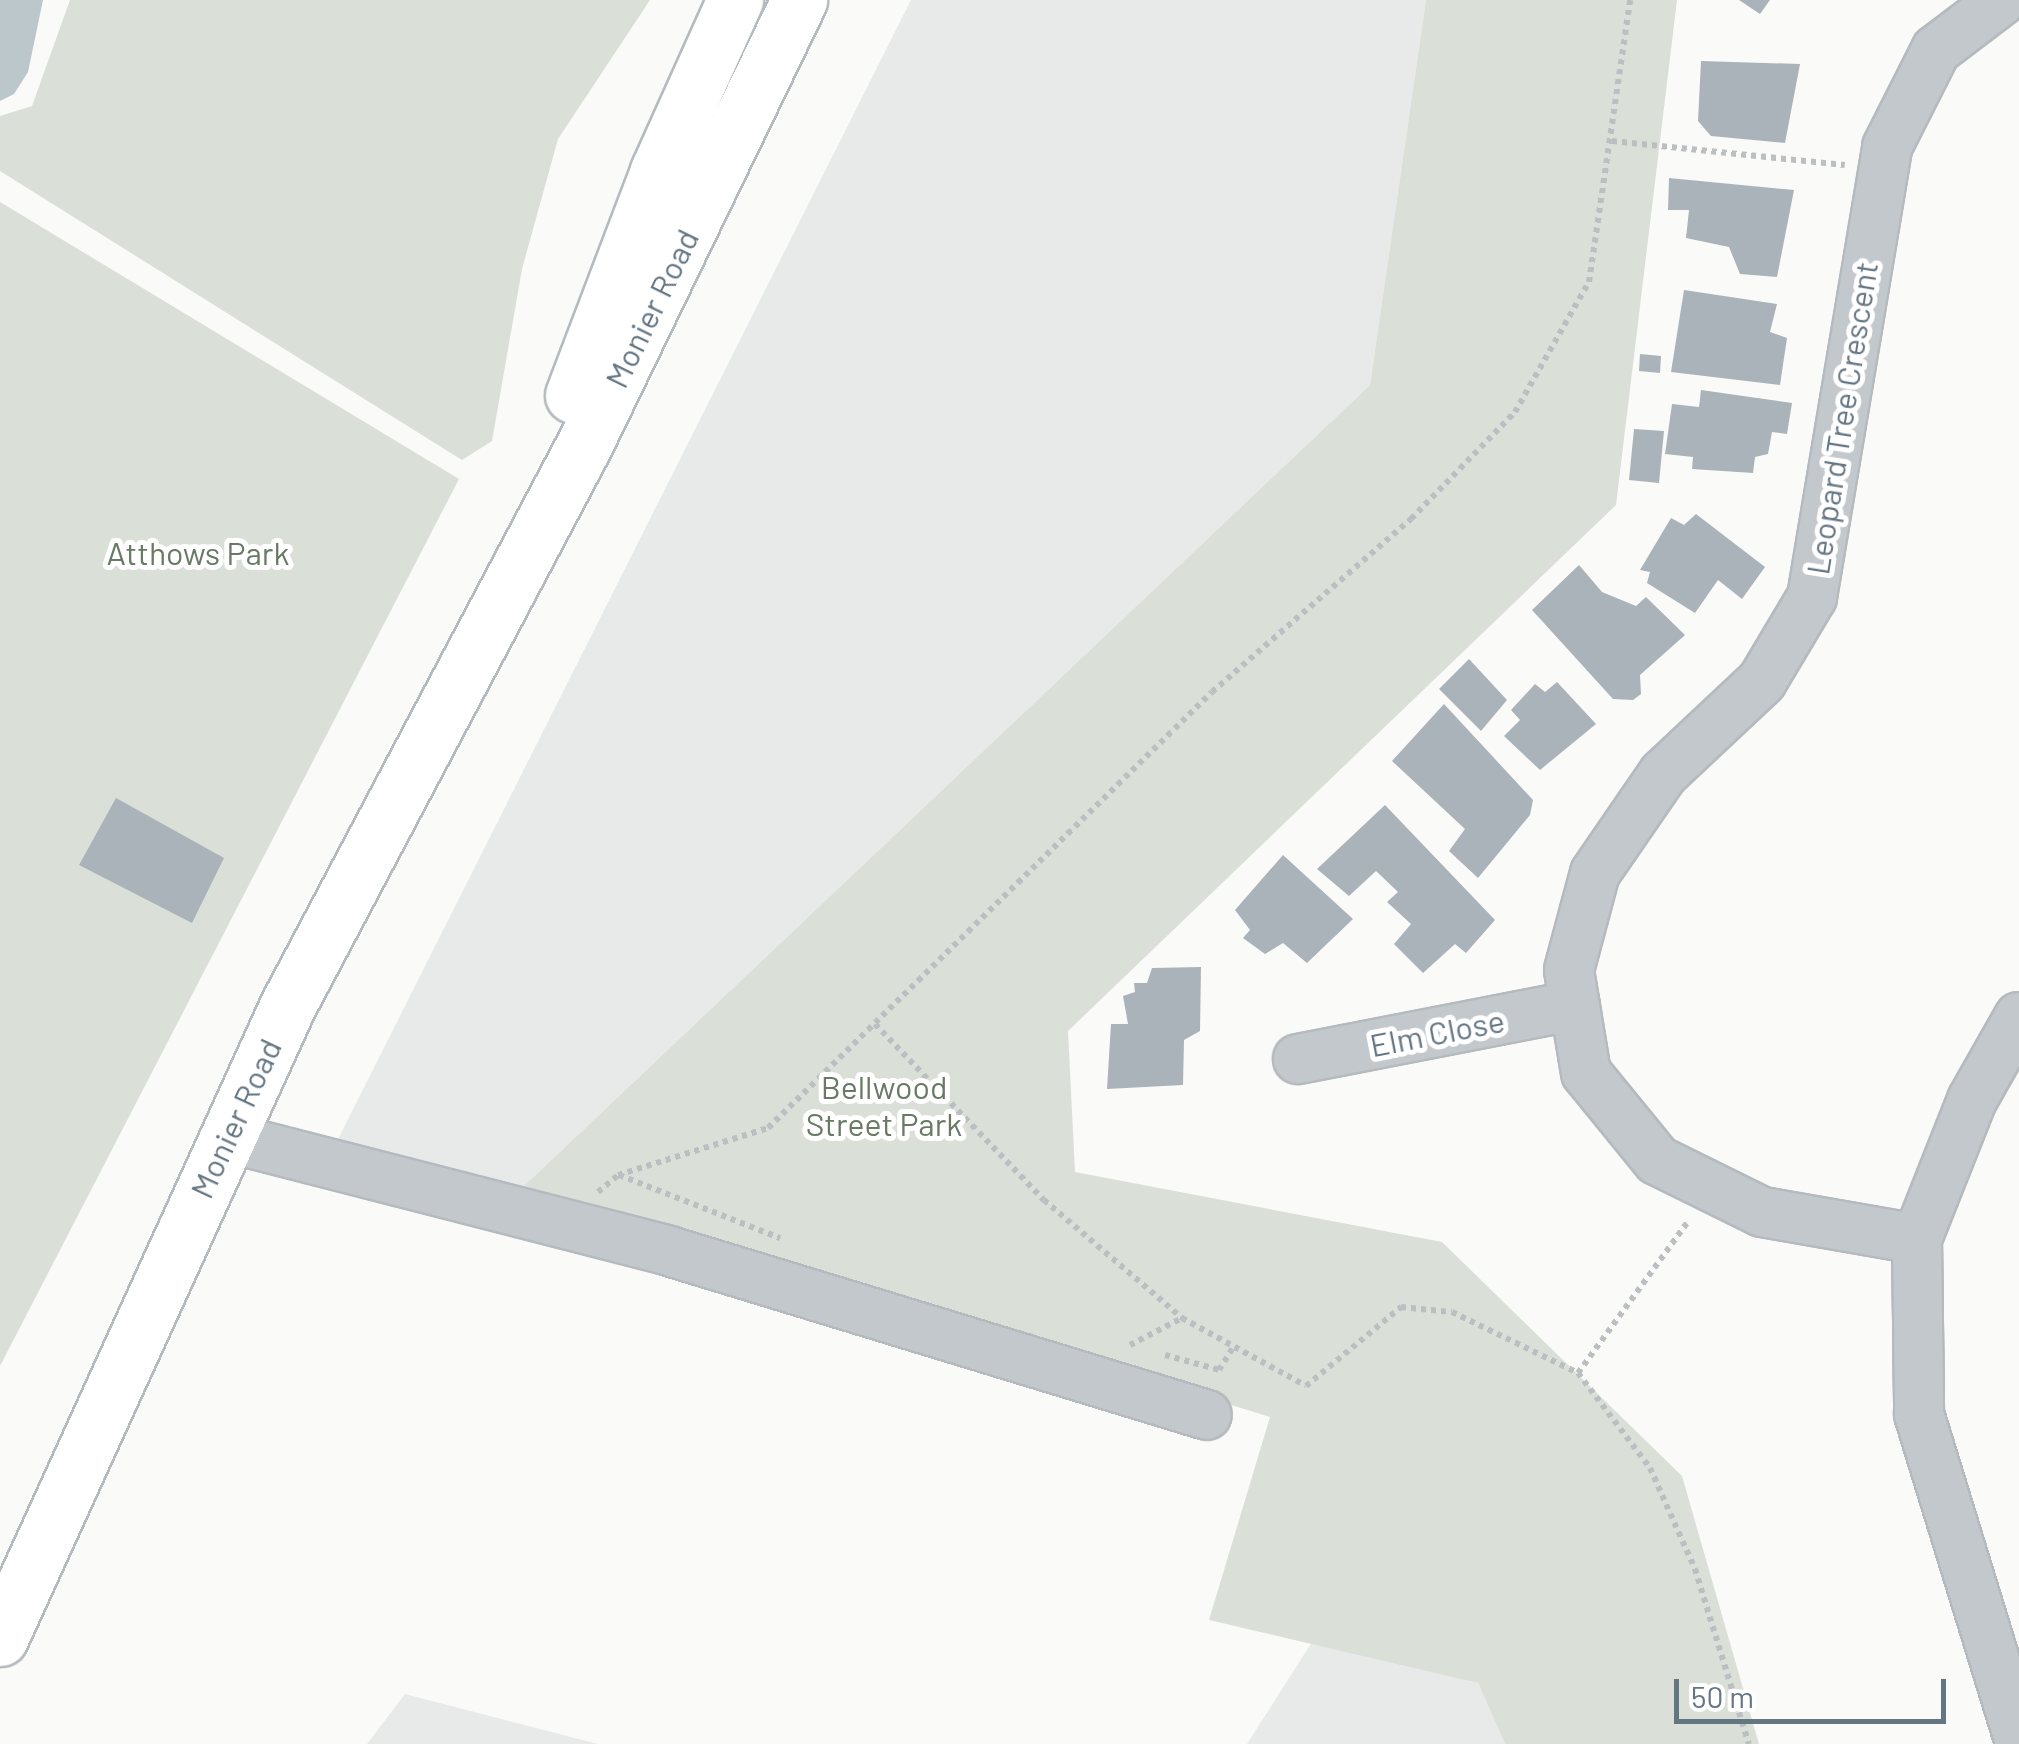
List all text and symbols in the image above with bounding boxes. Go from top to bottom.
street label: Monier Road [596,222,706,394]
street label: Leopard Tree Crescent [1797,259,1885,577]
park label: Atthows Park [107,533,289,571]
street label: Elm Close [1366,1000,1508,1064]
street label: Monier Road [181,1032,289,1204]
park label: Bellwood Street Park [806,1068,962,1143]
scale bar [1679,1659,1952,1721]
text: 50 m [1691,1678,1754,1714]

